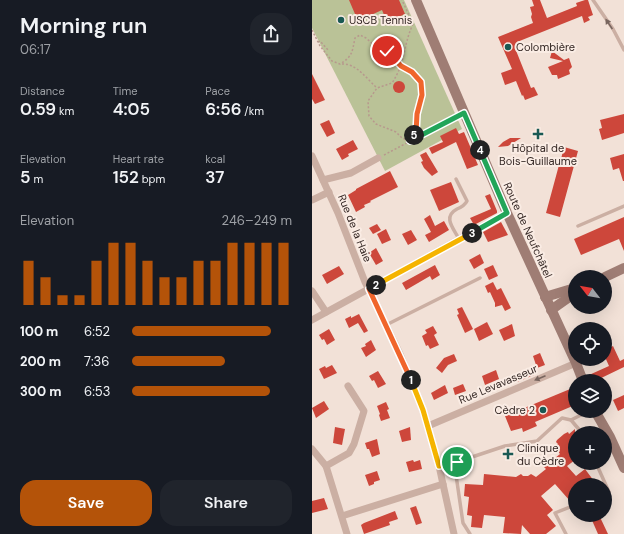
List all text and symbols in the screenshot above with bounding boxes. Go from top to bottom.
text: Morning run [20,11,147,40]
button: share [250,13,292,55]
place label: USCB Tennis [349,13,412,27]
marker: USCB Tennis [336,15,346,25]
one-way arrow [606,19,613,30]
pin [370,34,404,68]
icon: check [376,40,398,62]
place label: Colombière [516,40,575,54]
text: 06:17 [20,41,51,58]
marker: Colombière [503,42,513,52]
text: Distance [20,84,65,98]
text: Time [113,84,138,98]
text: Pace [205,84,230,98]
text: 0.59 [20,98,56,120]
text: 4:05 [113,98,150,120]
text: 6:56 [205,98,241,120]
text: km [56,104,74,118]
text: /km [241,104,264,118]
pin: 5 [404,125,424,145]
text: 5 [411,128,417,142]
marker: Hôpital de Bois-Guillaume [532,128,544,140]
pin: 4 [470,140,490,160]
place label: Hôpital de Bois-Guillaume [499,141,577,168]
text: 4 [476,143,484,157]
text: Elevation [20,152,66,166]
text: Heart rate [113,152,164,166]
text: kcal [205,152,225,166]
text: 5 [20,166,31,188]
text: 152 [113,166,139,188]
text: 37 [205,166,224,188]
text: m [31,172,43,186]
text: bpm [139,172,165,186]
street label: Route de Neufchâtel [501,180,555,280]
street label: Rue de la Haie [335,192,375,264]
text: Elevation [20,212,74,229]
text: 246–249 m [222,212,292,229]
pin: 3 [462,223,482,243]
text: 3 [469,226,475,240]
north arrow [568,270,612,314]
map controls [568,270,612,522]
pin: 2 [366,275,386,295]
text: 2 [373,278,379,292]
button: locate [568,322,612,366]
text: 100 m [20,323,58,340]
text: 6:52 [84,323,110,340]
text: 200 m [20,353,61,370]
text: 7:36 [84,353,109,370]
street label: Rue Levavasseur [457,361,539,407]
pin: 1 [401,370,421,390]
text: 1 [409,373,413,387]
button: layers [568,374,612,418]
one-way arrow [535,375,546,381]
text: 300 m [20,383,61,400]
text: 6:53 [84,383,110,400]
place label: Cèdre 2 [495,403,535,417]
marker: Cèdre 2 [538,405,548,415]
button: + [568,426,612,470]
place label: Clinique du Cèdre [517,441,564,468]
pin [440,445,474,479]
marker: Clinique du Cèdre [502,448,514,460]
icon: arrive [446,451,468,473]
button: − [568,478,612,522]
button: Save [20,480,152,526]
button: Share [160,480,292,526]

